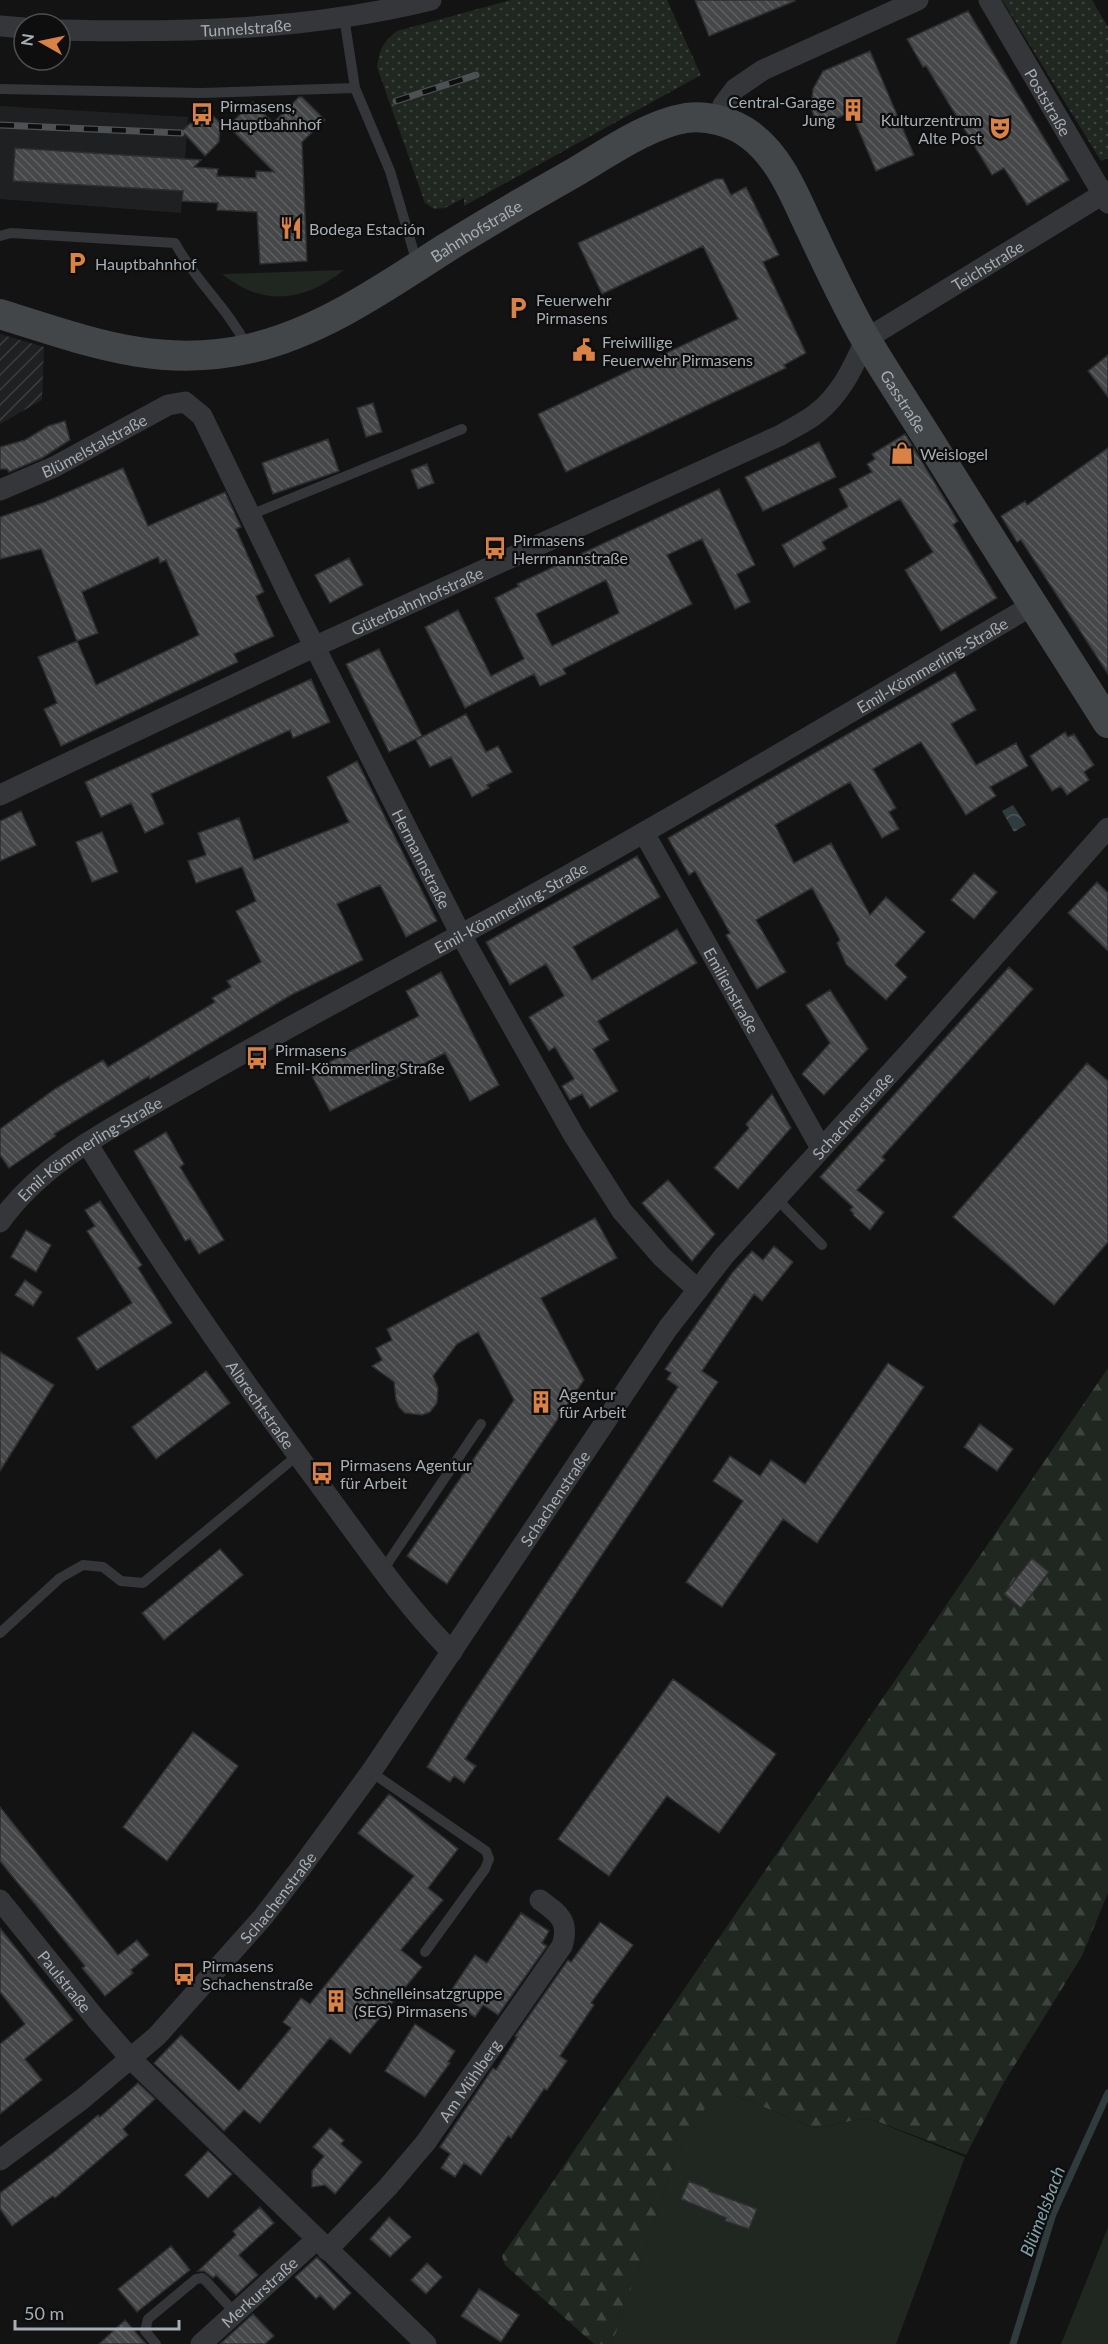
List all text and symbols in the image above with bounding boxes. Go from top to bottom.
north arrow [12,12,72,72]
street label: Tunnelstraße [200,14,292,39]
text: N [16,32,37,47]
street label: Poststraße [1022,65,1076,139]
place label: Central-Garage Jung [728,92,835,129]
place label: Pirmasens, Hauptbahnhof [220,96,322,133]
building icon: Central-Garage Jung [840,97,866,123]
bus stop icon: Pirmasens, Hauptbahnhof [189,101,215,127]
place label: Kulturzentrum Alte Post [881,110,982,147]
theatre icon: Kulturzentrum Alte Post [987,115,1013,141]
street label: Bahnhofstraße [426,195,525,265]
restaurant icon: Bodega Estación [278,215,304,241]
place label: Bodega Estación [309,219,425,238]
street label: Teichstraße [948,236,1027,294]
parking icon: Hauptbahnhof [64,250,90,276]
place label: Hauptbahnhof [95,254,197,273]
place label: Feuerwehr Pirmasens [536,290,612,327]
parking icon: Feuerwehr Pirmasens [505,295,531,321]
place label: Freiwillige Feuerwehr Pirmasens [602,332,753,369]
public building icon: Freiwillige Feuerwehr Pirmasens [571,337,597,363]
street label: Gasstraße [877,366,931,436]
street label: Blümelstalstraße [38,409,150,481]
shop icon: Weislogel [889,440,915,466]
place label: Weislogel [920,444,988,463]
place label: Pirmasens Herrmannstraße [513,530,628,567]
bus stop icon: Pirmasens Herrmannstraße [482,535,508,561]
street label: Güterbahnhofstraße [348,562,486,638]
street label: Emil-Kömmerling-Straße [853,613,1010,716]
street label: Hermannstraße [389,805,455,912]
street label: Emil-Kömmerling-Straße [431,857,590,957]
street label: Emilienstraße [701,944,764,1036]
place label: Pirmasens Emil-Kömmerling Straße [275,1040,445,1077]
bus stop icon: Pirmasens Emil-Kömmerling Straße [244,1045,270,1071]
street label: Schachenstraße [808,1068,896,1163]
street label: Emil-Kömmerling-Straße [13,1092,165,1204]
street label: Albrechtstraße [223,1357,299,1452]
place label: Agentur für Arbeit [559,1384,626,1421]
building icon: Agentur für Arbeit [528,1389,554,1415]
street label: Schachenstraße [515,1446,593,1549]
place label: Pirmasens Agentur für Arbeit [340,1455,472,1492]
bus stop icon: Pirmasens Agentur für Arbeit [309,1460,335,1486]
street label: Schachenstraße [235,1848,319,1947]
street label: Paulstraße [35,1946,96,2016]
place label: Pirmasens Schachenstraße [202,1956,313,1993]
bus stop icon: Pirmasens Schachenstraße [171,1961,197,1987]
place label: Schnelleinsatzgruppe (SEG) Pirmasens [354,1983,503,2020]
building icon: Schnelleinsatzgruppe (SEG) Pirmasens [323,1988,349,2014]
street label: Am Mühlberg [434,2035,504,2125]
water label: Blümelsbach [1015,2163,1069,2259]
street label: Merkurstraße [217,2252,301,2331]
scale bar [15,2293,178,2331]
text: 50 m [24,2302,64,2324]

